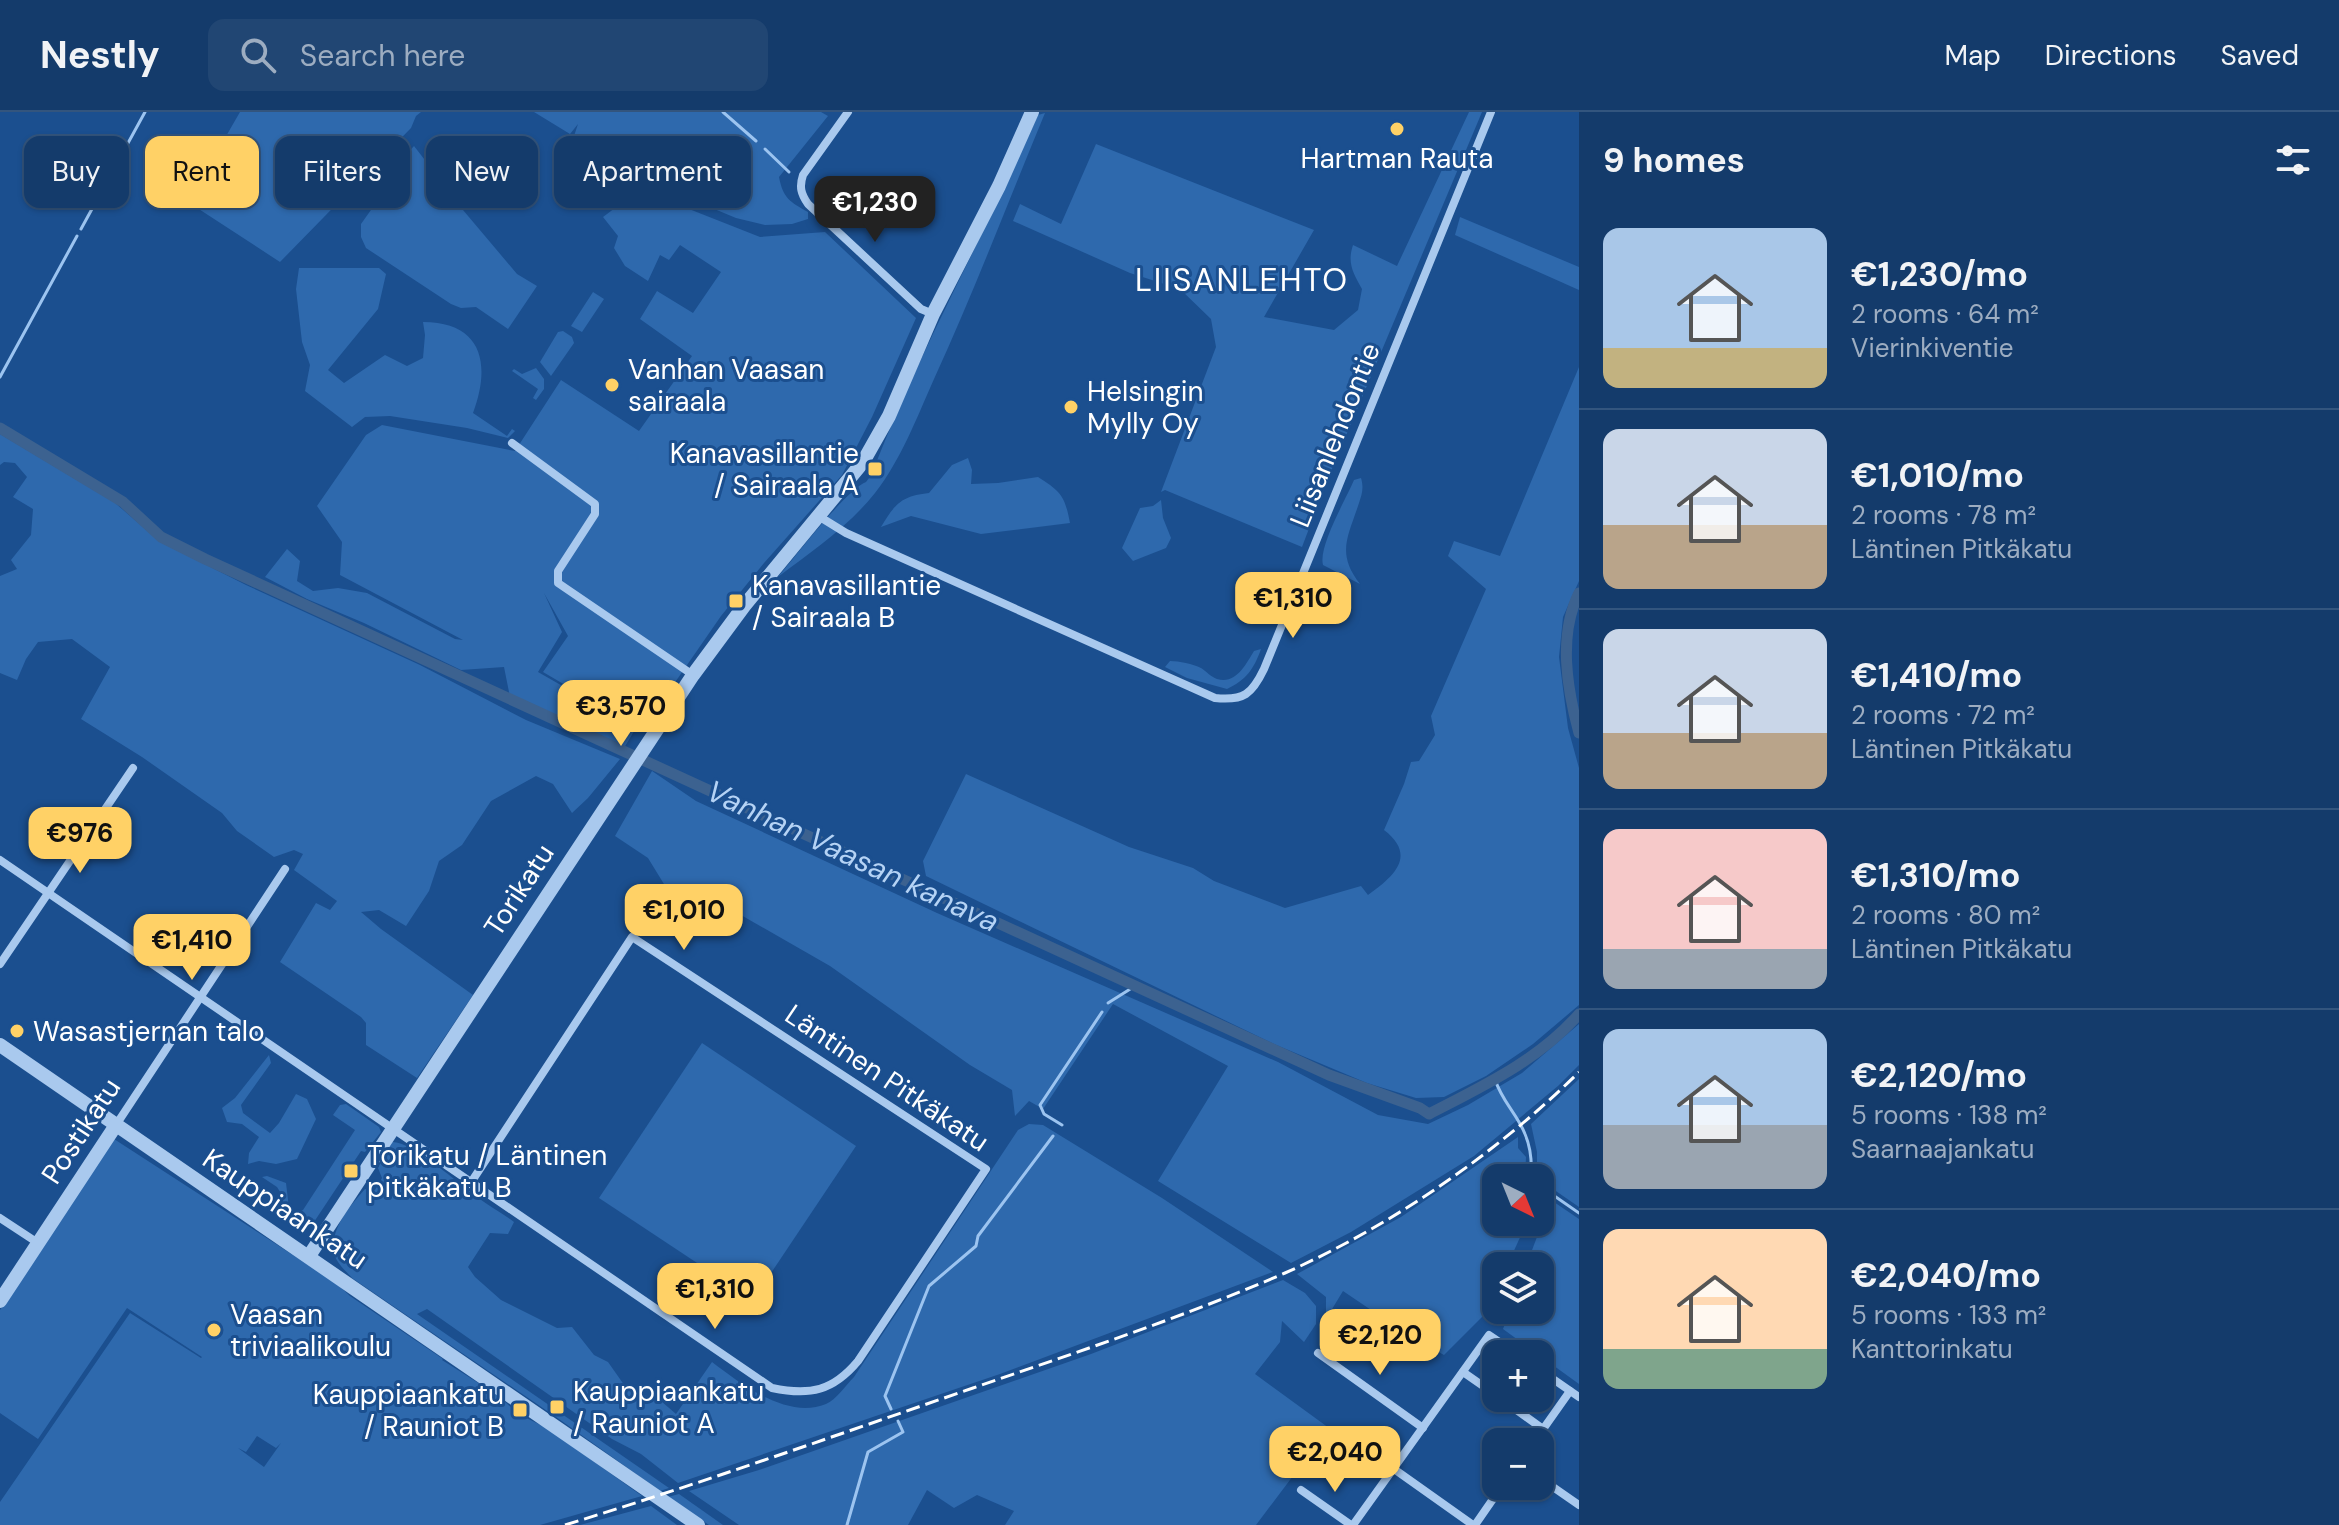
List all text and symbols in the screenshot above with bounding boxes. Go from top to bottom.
search box [208,19,768,91]
text: Nestly [40,30,160,80]
icon: search [236,33,280,77]
text: Search here [300,36,465,75]
text: Map [1944,37,2001,74]
text: Directions [2045,37,2177,74]
text: Saved [2221,37,2299,74]
marker: Hartman Rauta [1388,120,1406,138]
chip: Buy [24,136,129,208]
chip: Rent [145,136,259,208]
chip: Filters [275,136,410,208]
chip: New [426,136,538,208]
chip: Apartment [554,136,751,208]
text: 9 homes [1603,138,1745,183]
icon: filters [2271,138,2315,182]
place label: Hartman Rauta [1300,140,1494,177]
pin: €1,230 [810,176,940,244]
text: €1,230 [832,185,918,219]
text: €1,230/mo [1851,252,2028,297]
district label: LIISANLEHTO [1135,259,1349,301]
icon: home [1667,260,1763,356]
text: 2 rooms · 64 m² [1851,297,2039,331]
text: Vierinkiventie [1851,331,2013,365]
street label: Liisanlehdontie [1281,337,1389,533]
place label: Vanhan Vaasan sairaala [628,351,824,420]
place label: Helsingin Mylly Oy [1087,373,1203,442]
marker: Vanhan Vaasan sairaala [603,376,621,394]
marker: Helsingin Mylly Oy [1062,398,1080,416]
place label: Kanavasillantie / Sairaala A [670,435,859,504]
text: €1,010/mo [1851,453,2024,498]
marker: Kanavasillantie / Sairaala A [866,460,884,478]
icon: home [1667,461,1763,557]
text: 2 rooms · 78 m² [1851,498,2036,532]
text: Läntinen Pitkäkatu [1851,532,2072,566]
place label: Kanavasillantie / Sairaala B [752,567,941,636]
pin: €1,310 [1228,572,1358,640]
text: €1,310 [1253,581,1333,615]
marker: Kanavasillantie / Sairaala B [727,592,745,610]
text: €1,410/mo [1851,653,2022,698]
icon: home [1667,661,1763,757]
pin: €3,570 [556,680,686,748]
text: €3,570 [576,689,666,723]
text: 2 rooms · 72 m² [1851,698,2035,732]
text: Läntinen Pitkäkatu [1851,732,2072,766]
water label: Vanhan Vaasan kanava [701,771,1005,941]
pin: €976 [33,807,127,875]
text: €976 [47,816,113,850]
street label: Torikatu [476,837,562,943]
text: €1,310/mo [1851,853,2020,898]
icon: home [1667,861,1763,957]
pin: €1,010 [619,884,749,952]
text: €1,010 [643,893,725,927]
text: 2 rooms · 80 m² [1851,898,2040,932]
pin: €1,410 [127,914,257,982]
text: €1,410 [151,923,233,957]
text: Läntinen Pitkäkatu [1851,932,2072,966]
street label: Läntinen Pitkäkatu [778,996,996,1160]
place label: Wasastjernan talo [33,1013,265,1050]
marker: Wasastjernan talo [8,1022,26,1040]
text: €2,120/mo [1851,1053,2027,1098]
icon: home [1667,1061,1763,1157]
street label: Postikatu [33,1071,129,1191]
text: 5 rooms · 138 m² [1851,1098,2047,1132]
text: Saarnaajankatu [1851,1132,2034,1166]
place label: Torikatu / Läntinen pitkäkatu B [367,1137,607,1206]
street label: Kauppiaankatu [195,1140,375,1278]
marker: Torikatu / Läntinen pitkäkatu B [342,1162,360,1180]
north arrow [1482,1164,1554,1236]
map controls [1482,1164,1554,1500]
button: layers [1482,1252,1554,1324]
text: €2,040/mo [1851,1253,2041,1298]
icon: home [1667,1261,1763,1357]
pin: €1,310 [650,1263,780,1331]
text: €1,310 [675,1272,755,1306]
place label: Vaasan triviaalikoulu [230,1296,391,1365]
text: 5 rooms · 133 m² [1851,1298,2046,1332]
pin: €2,120 [1315,1309,1445,1377]
text: €2,120 [1338,1318,1422,1352]
marker: Vaasan triviaalikoulu [205,1321,223,1339]
text: Kanttorinkatu [1851,1332,2013,1366]
button: + [1482,1340,1554,1412]
place label: Kauppiaankatu / Rauniot A [573,1373,764,1442]
place label: Kauppiaankatu / Rauniot B [313,1376,504,1445]
marker: Kauppiaankatu / Rauniot A [548,1398,566,1416]
marker: Kauppiaankatu / Rauniot B [511,1401,529,1419]
pin: €2,040 [1270,1426,1400,1494]
button: − [1482,1428,1554,1500]
text: €2,040 [1287,1435,1383,1469]

